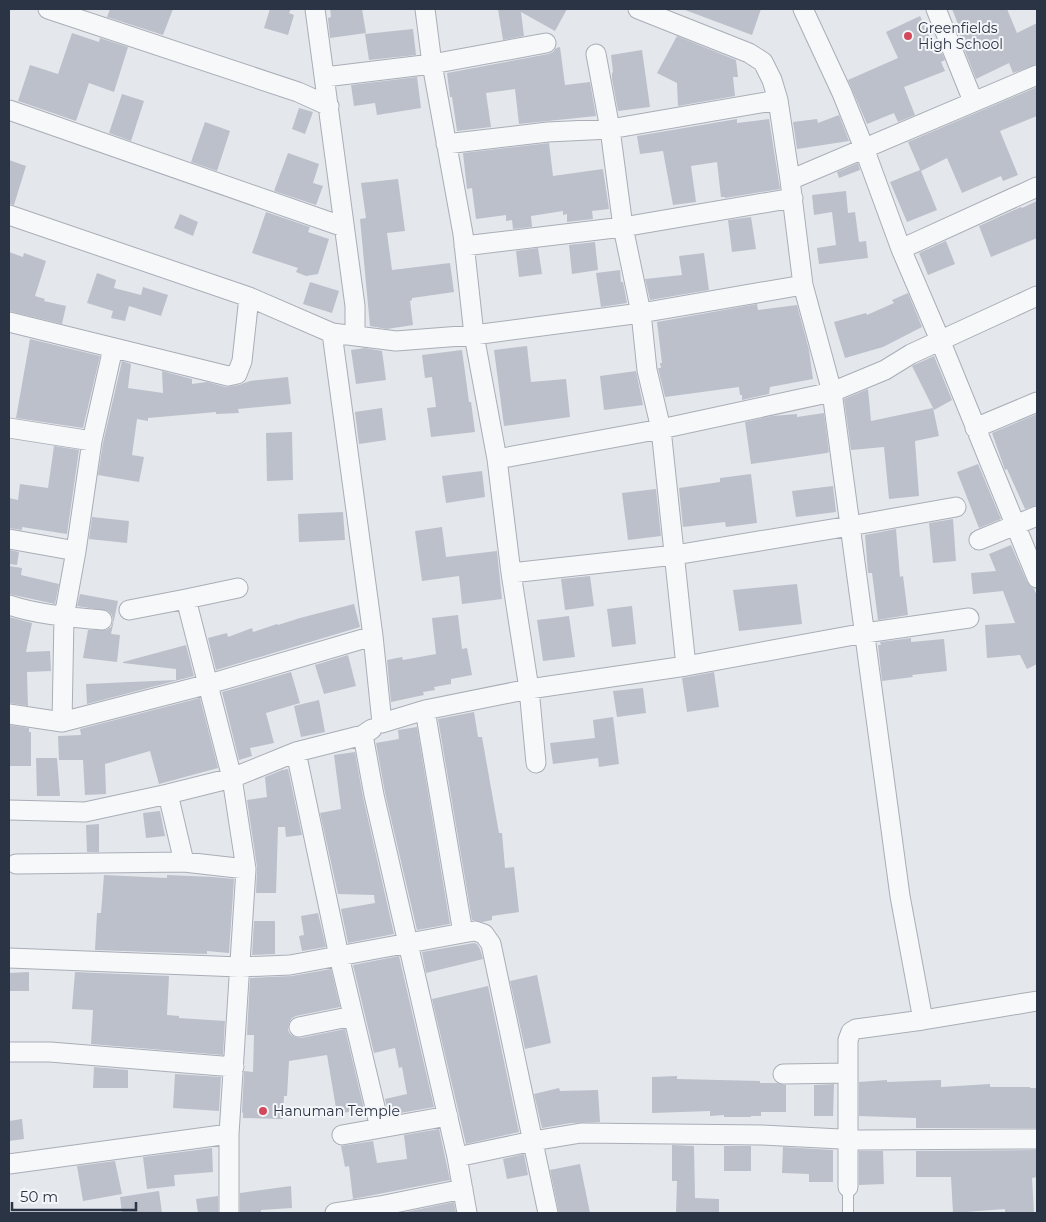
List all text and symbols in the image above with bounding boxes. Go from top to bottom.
place label: Greenfields High School [918,19,1003,53]
marker: Greenfields High School [902,30,914,42]
place label: Hanuman Temple [273,1102,400,1120]
marker: Hanuman Temple [257,1105,269,1117]
scale bar [12,1180,136,1212]
text: 50 m [20,1187,58,1206]

